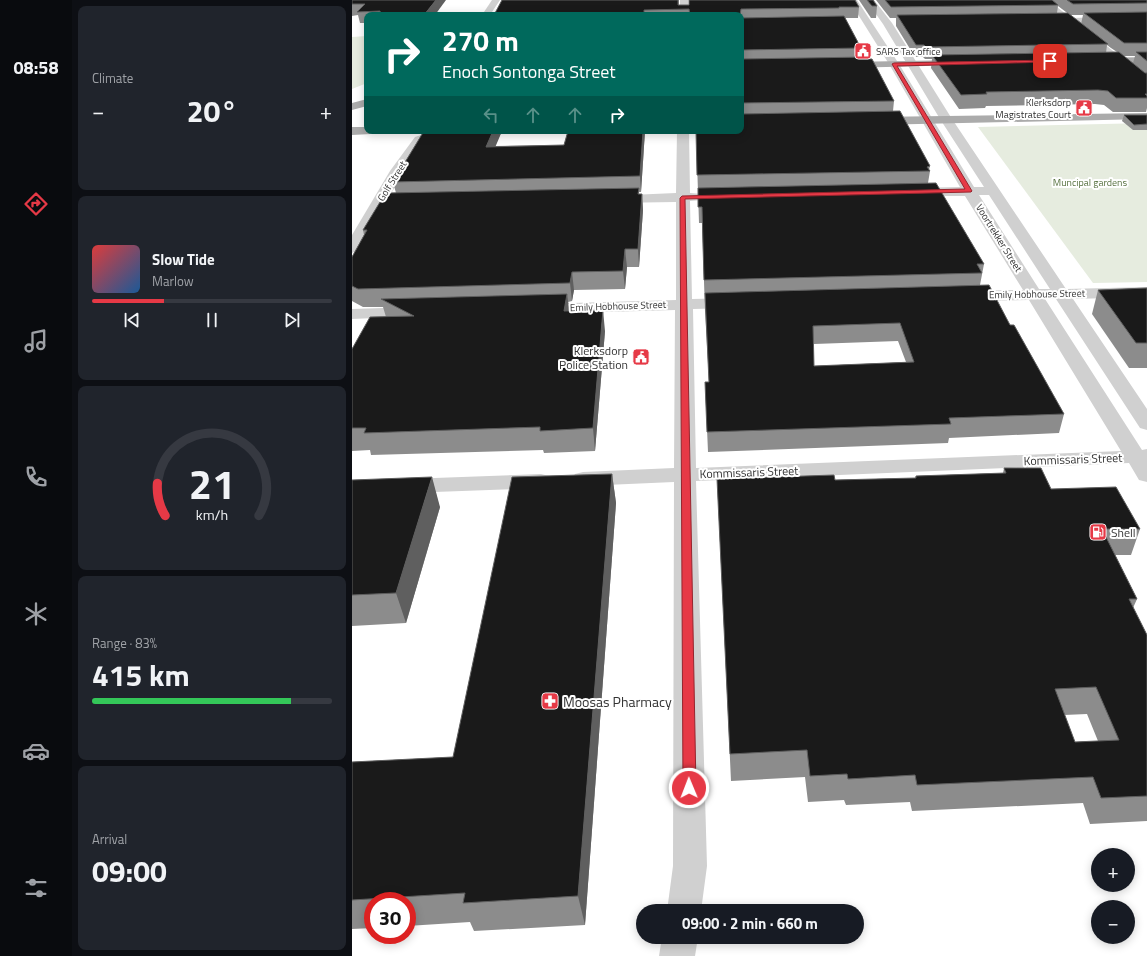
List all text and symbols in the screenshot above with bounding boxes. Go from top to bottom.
text: 270 m [442,19,519,62]
icon: right [376,28,428,80]
public building icon: SARS Tax office [853,41,873,61]
place label: SARS Tax office [876,44,941,59]
pin [1033,44,1067,78]
icon: arrive [1039,50,1061,72]
text: 08:58 [14,54,58,81]
text: Enoch Sontonga Street [442,58,616,85]
text: Climate [92,68,133,88]
text: 20° [187,88,237,134]
text: − [92,94,104,128]
text: + [320,94,332,128]
place label: Klerksdorp Magistrates Court [995,95,1071,122]
public building icon: Klerksdorp Magistrates Court [1074,98,1094,118]
icon: left [480,104,502,126]
icon: ahead [522,104,544,126]
icon: ahead [564,104,586,126]
icon: right [606,104,628,126]
street label: Golf Street [374,158,411,204]
park label: Muncipal gardens [1053,175,1127,190]
icon: directions [22,190,50,218]
street label: Voortrekker Street [972,201,1026,275]
text: Slow Tide [152,248,215,271]
text: Marlow [152,271,194,291]
street label: Emily Hobhouse Street [989,286,1086,302]
street label: Emily Hobhouse Street [570,297,667,315]
icon: previous [121,309,143,331]
icon: pause [201,309,223,331]
icon: next [281,309,303,331]
icon: music [22,327,50,355]
place label: Klerksdorp Police Station [559,341,628,374]
public building icon: Klerksdorp Police Station [631,347,651,367]
street label: Kommissaris Street [1023,448,1123,470]
text: 21 [189,452,235,515]
street label: Kommissaris Street [699,461,799,483]
icon: phone [22,463,50,491]
text: km/h [196,504,228,526]
fuel station icon: Shell [1088,522,1108,542]
place label: Shell [1111,523,1136,542]
icon: climate [22,600,50,628]
text: Range · 83% [92,633,157,653]
text: 415 km [92,652,190,698]
pharmacy icon: Moosas Pharmacy [540,691,560,711]
place label: Moosas Pharmacy [563,691,672,712]
icon: car [22,737,50,765]
position arrow [668,767,710,809]
text: Arrival [92,829,127,849]
text: 09:00 [92,848,167,894]
map controls [1091,848,1135,944]
button: + [1091,848,1135,892]
icon: filters [22,874,50,902]
speed limit sign: 30 [364,892,416,944]
button: − [1091,900,1135,944]
text: 09:00 · 2 min · 660 m [682,912,818,935]

